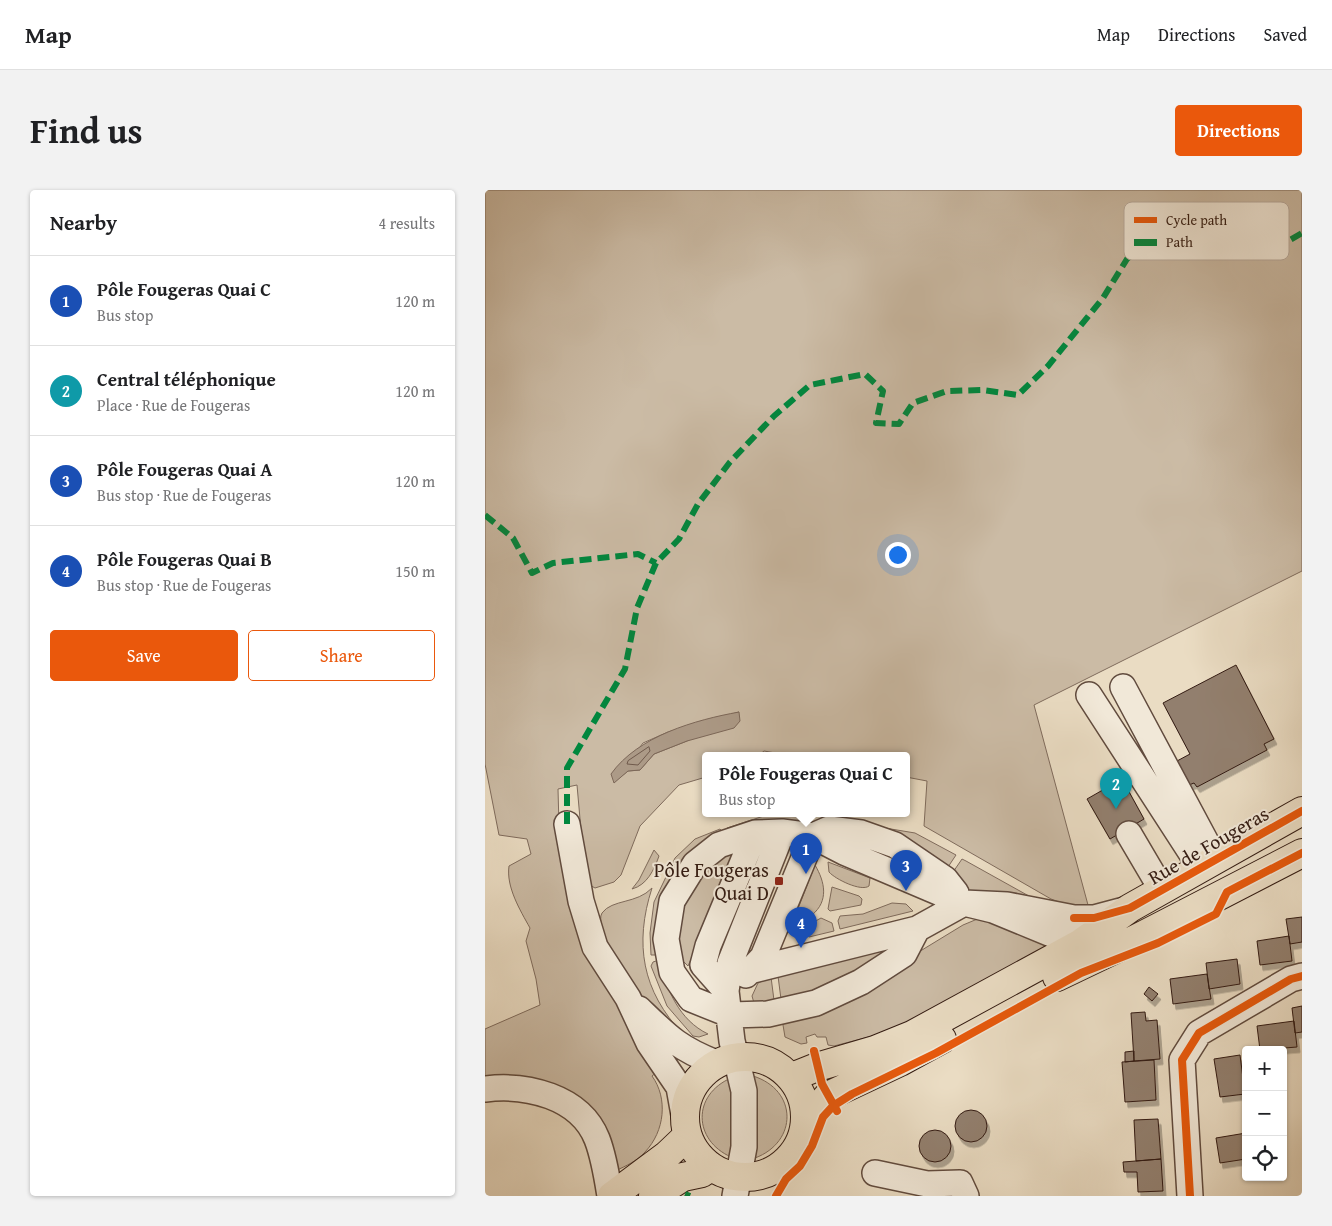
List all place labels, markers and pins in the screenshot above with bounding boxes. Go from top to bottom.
pin: 2 [1100,768,1132,809]
pin: 1 [790,833,822,874]
pin: 3 [890,850,922,891]
place label: Pôle Fougeras Quai D [654,855,769,907]
marker: Pôle Fougeras Quai D [773,875,785,887]
pin: 4 [785,907,817,948]

